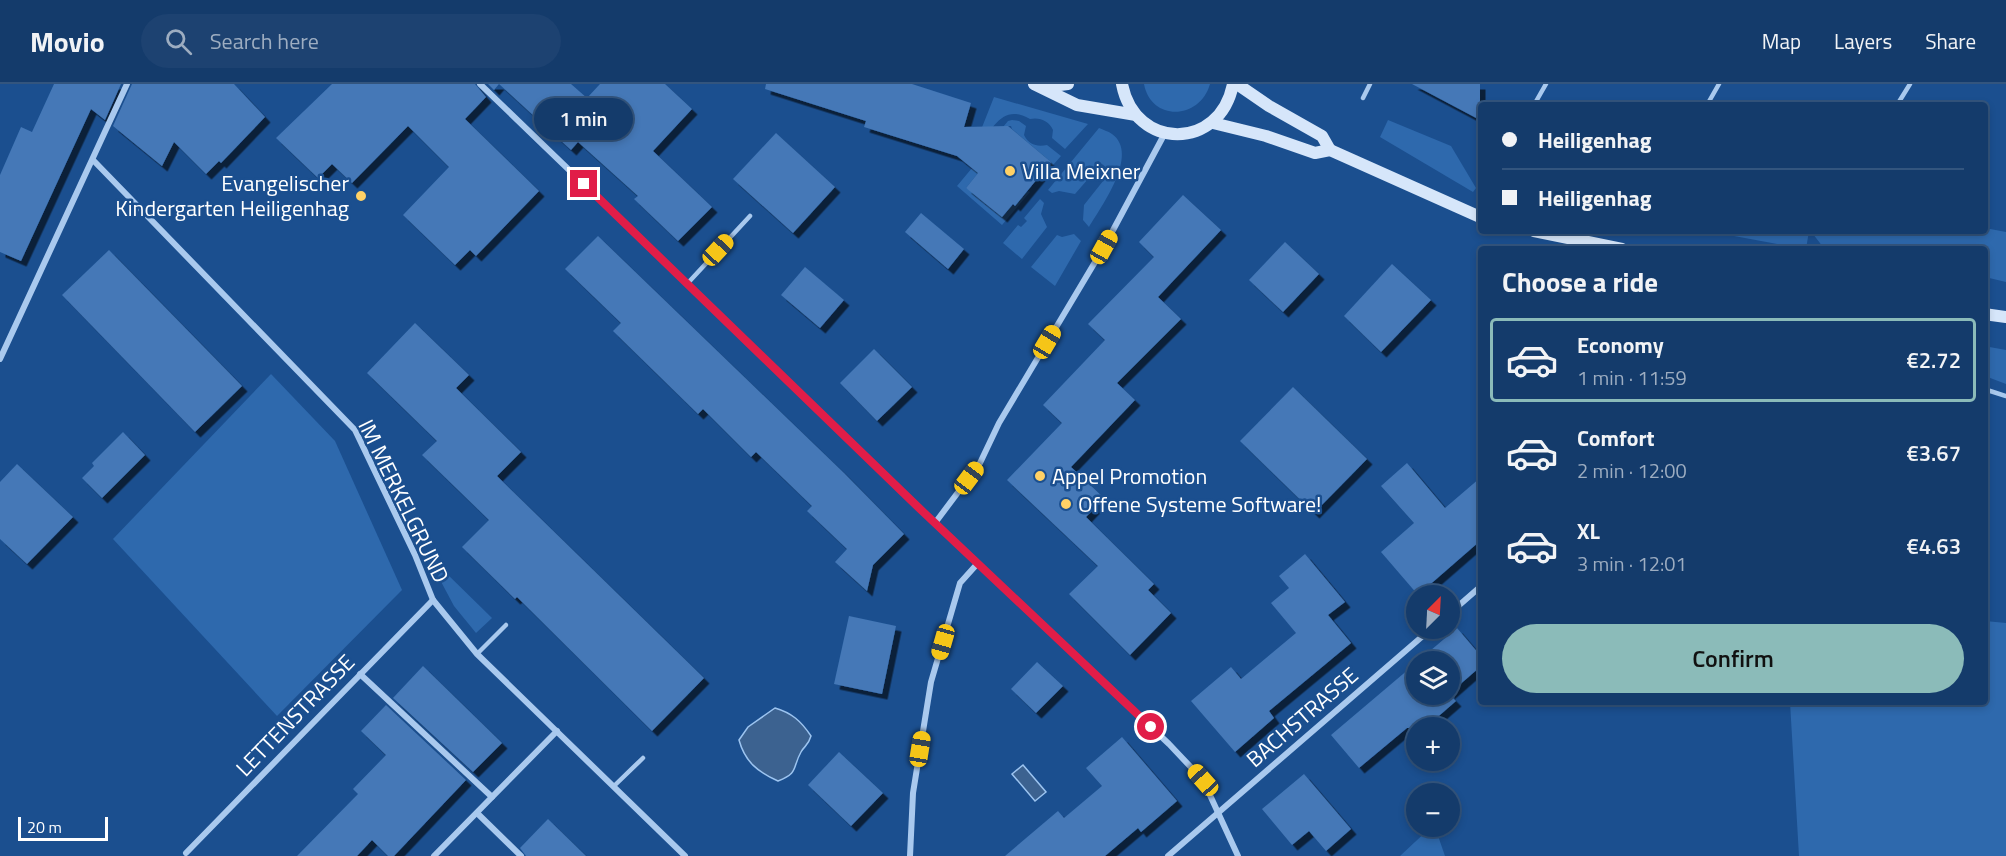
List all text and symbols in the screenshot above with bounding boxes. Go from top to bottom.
search box [141,14,561,68]
text: Movio [30,20,105,63]
text: Search here [210,24,319,58]
icon: search [162,25,195,58]
text: Map [1762,25,1801,57]
text: Layers [1834,25,1892,57]
text: Share [1925,25,1976,57]
callout: 1 min [534,97,634,139]
text: 1 min [559,103,608,134]
text: Heiligenhag [1538,123,1652,157]
place label: Villa Meixner [1022,154,1141,188]
marker: Villa Meixner [1003,164,1017,178]
place label: Evangelischer Kindergarten Heiligenhag [115,166,349,225]
route end [570,170,597,197]
text: Heiligenhag [1538,181,1652,215]
marker: Evangelischer Kindergarten Heiligenhag [354,189,368,203]
car [1087,227,1121,267]
car [699,231,737,269]
text: Choose a ride [1502,261,1658,302]
car [1030,322,1064,362]
text: Economy [1577,328,1664,362]
icon: car [1505,333,1559,387]
text: €2.72 [1906,343,1961,377]
text: 1 min · 11:59 [1577,362,1687,393]
street label: IM MERKELGRUND [350,414,458,588]
text: Comfort [1577,421,1655,455]
icon: car [1505,426,1559,480]
text: €3.67 [1906,436,1961,470]
text: 2 min · 12:00 [1577,455,1687,486]
car [951,458,987,498]
place label: Appel Promotion [1052,459,1207,493]
marker: Appel Promotion [1033,469,1047,483]
place label: Offene Systeme Software! [1078,487,1322,521]
marker: Offene Systeme Software! [1059,497,1073,511]
text: XL [1577,514,1600,548]
icon: car [1505,519,1559,573]
text: €4.63 [1906,529,1961,563]
text: 3 min · 12:01 [1577,548,1687,579]
north arrow [1406,585,1460,639]
map controls [1406,585,1460,837]
car [929,622,957,662]
button: Confirm [1502,624,1964,693]
street label: LETTENSTRASSE [228,646,362,784]
button: layers [1406,651,1460,705]
street label: BACHSTRASSE [1238,659,1366,775]
route start [1137,713,1164,740]
button: + [1406,717,1460,771]
car [908,730,932,768]
car [1184,761,1222,799]
button: − [1406,783,1460,837]
scale bar [18,814,108,842]
text: 20 m [27,815,62,839]

